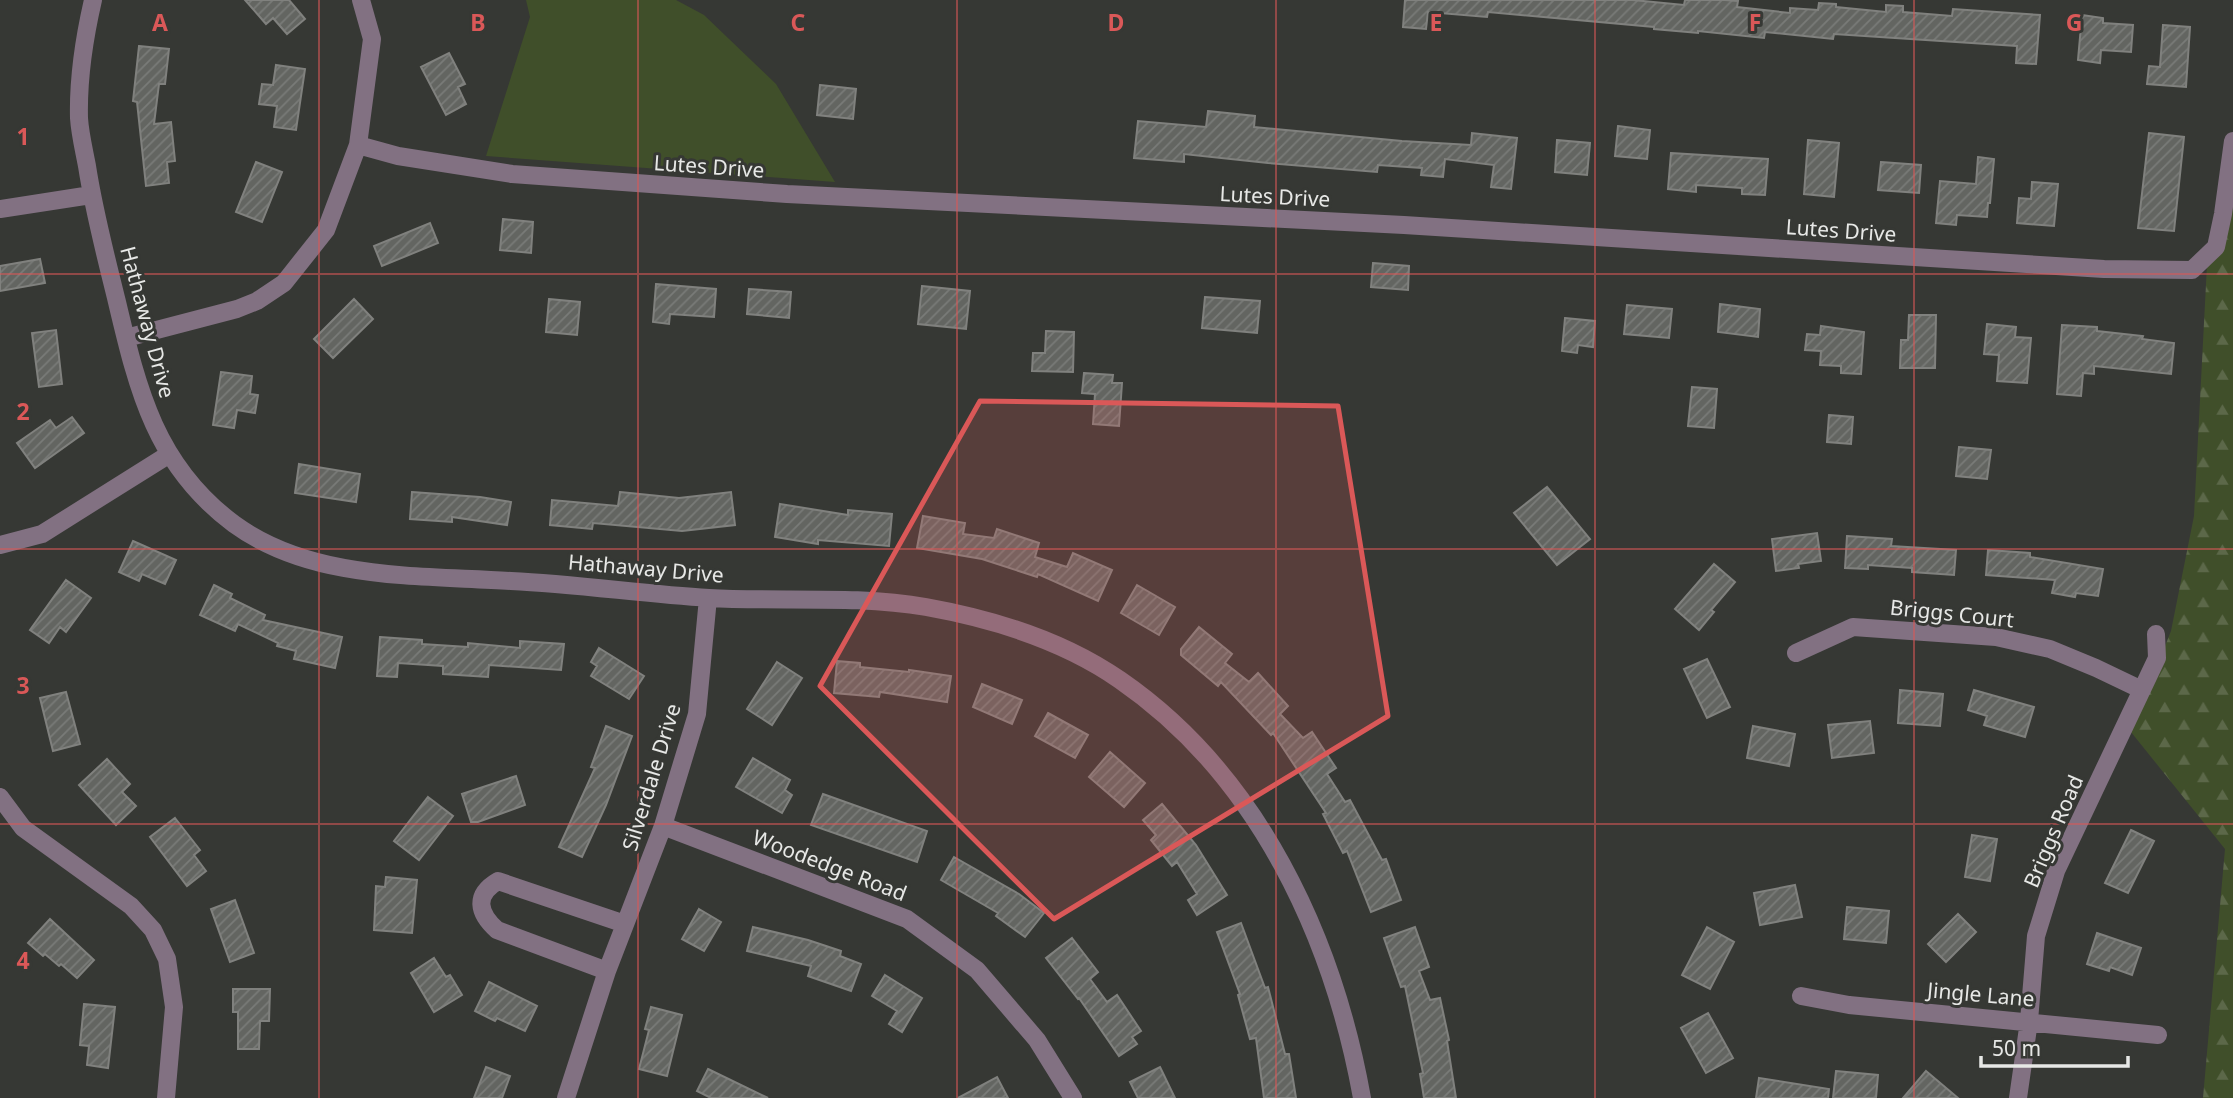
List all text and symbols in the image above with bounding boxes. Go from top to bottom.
text: A [152,6,168,38]
text: B [470,6,486,38]
text: C [791,6,806,38]
text: D [1108,6,1124,38]
text: E [1430,6,1442,38]
text: F [1749,6,1761,38]
text: G [2066,6,2082,38]
text: 1 [16,120,30,152]
street label: Lutes Drive [653,148,765,184]
street label: Lutes Drive [1219,179,1331,213]
street label: Lutes Drive [1785,212,1897,248]
street label: Hathaway Drive [114,243,182,401]
text: 2 [16,395,30,427]
street label: Hathaway Drive [567,547,725,589]
street label: Briggs Court [1889,593,2016,633]
text: 3 [16,669,30,701]
street label: Silverdale Drive [615,700,687,854]
street label: Briggs Road [2017,771,2089,891]
street label: Woodedge Road [749,823,911,907]
text: 4 [16,944,30,976]
street label: Jingle Lane [1924,975,2036,1013]
scale bar [1981,1024,2128,1068]
text: 50 m [1992,1034,2041,1062]

